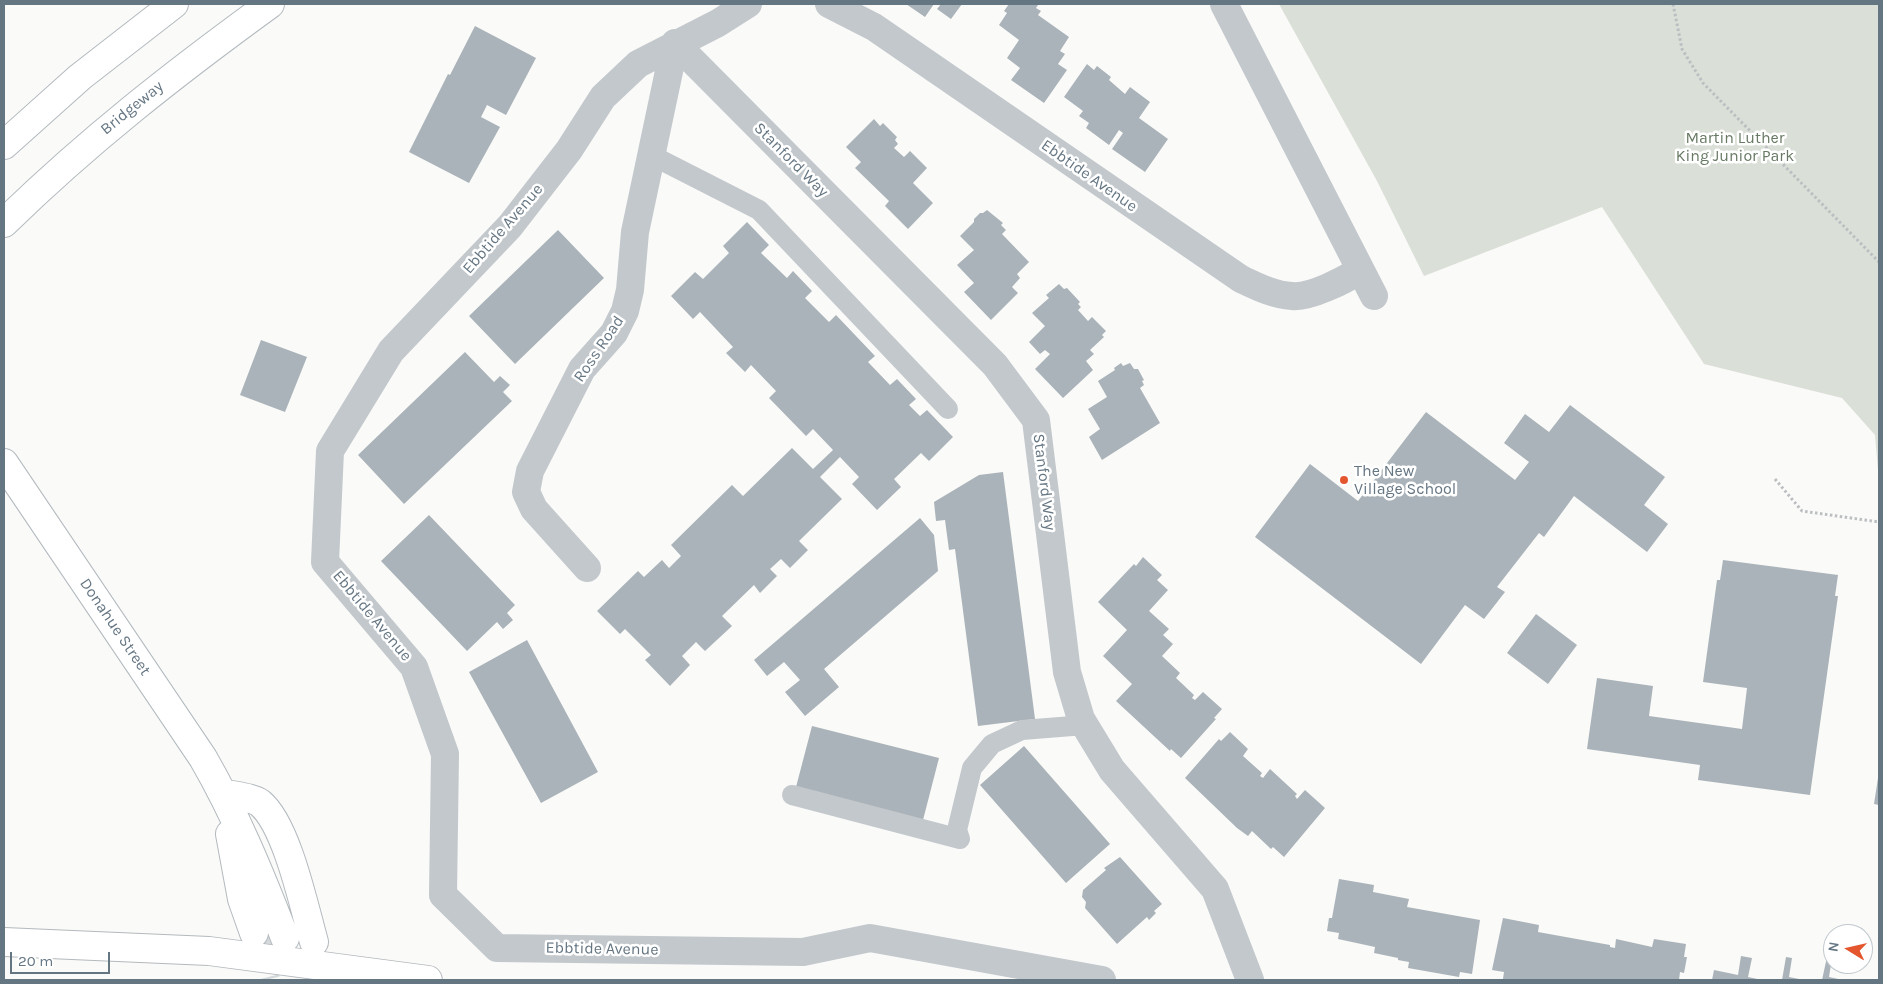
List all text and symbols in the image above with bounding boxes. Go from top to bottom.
street label: Bridgeway [97,77,167,139]
street label: Stanford Way [750,119,832,201]
park label: Martin Luther King Junior Park [1676,128,1794,166]
street label: Ebbtide Avenue [1037,136,1141,216]
street label: Ebbtide Avenue [459,180,547,278]
street label: Ross Road [570,312,628,386]
street label: Stanford Way [1029,432,1059,532]
place label: The New Village School [1354,461,1456,499]
marker: The New Village School [1338,474,1350,486]
street label: Ebbtide Avenue [328,567,416,665]
street label: Donahue Street [75,575,155,679]
north arrow [1823,924,1873,974]
street label: Ebbtide Avenue [545,938,659,960]
text: N [1824,940,1843,953]
scale bar [12,942,112,974]
text: 20 m [18,952,53,970]

